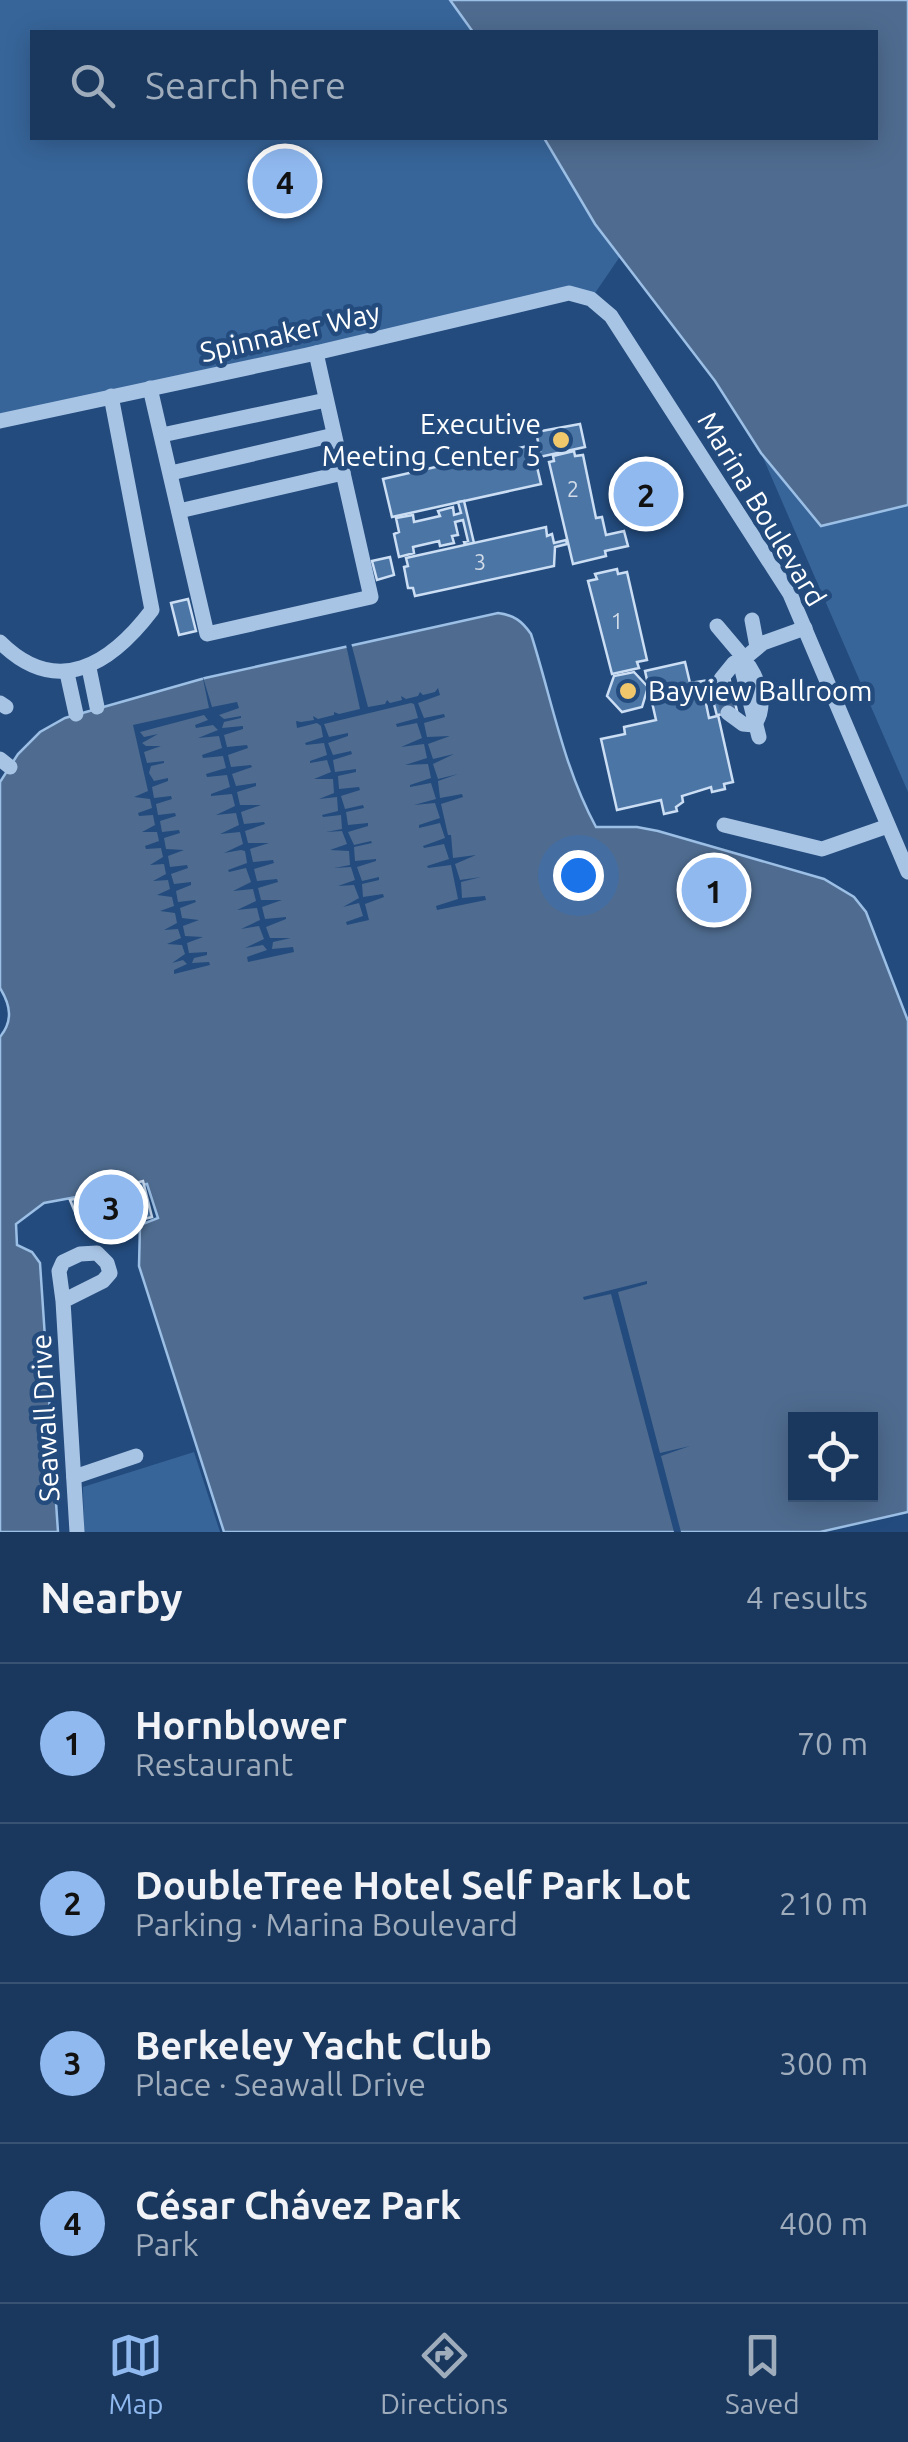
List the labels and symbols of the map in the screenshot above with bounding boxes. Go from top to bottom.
pin: 4 [252,144,318,218]
street label: Spinnaker Way [197,296,383,367]
street label: Marina Boulevard [692,406,833,611]
place label: Executive Meeting Center 5 [322,408,541,471]
marker: Executive Meeting Center 5 [550,429,572,451]
pin: 2 [614,456,678,532]
house number: 2 [567,476,579,501]
house number: 3 [474,549,486,574]
house number: 1 [611,608,623,633]
place label: Bayview Ballroom [648,675,873,706]
marker: Bayview Ballroom [617,680,639,702]
your location [553,850,604,901]
pin: 1 [682,852,746,928]
pin: 3 [78,1170,144,1244]
street label: Seawall Drive [25,1333,64,1503]

